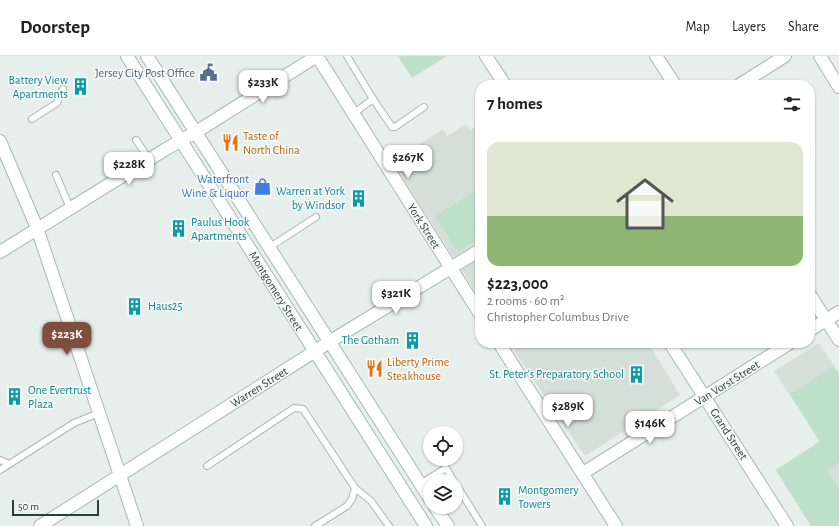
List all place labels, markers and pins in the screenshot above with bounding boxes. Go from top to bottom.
public building icon: Jersey City Post Office [198,63,218,83]
place label: Jersey City Post Office [95,67,195,80]
pin: $233K [235,70,291,104]
place label: Battery View Apartments [9,74,68,100]
building icon: Battery View Apartments [71,77,91,97]
place label: Taste of North China [243,130,300,156]
restaurant icon: Taste of North China [220,133,240,153]
pin: $267K [380,145,436,179]
pin: $228K [101,152,157,186]
place label: Waterfront Wine & Liquor [182,173,249,199]
shop icon: Waterfront Wine & Liquor [252,176,272,196]
place label: Warren at York by Windsor [276,185,346,212]
building icon: Warren at York by Windsor [348,188,368,208]
place label: Paulus Hook Apartments [191,216,250,242]
building icon: Paulus Hook Apartments [168,219,188,239]
pin: $321K [368,281,424,315]
building icon: Haus25 [125,296,145,316]
place label: Haus25 [148,300,183,312]
pin: $223K [39,322,95,356]
building icon: The Gotham [402,330,422,350]
place label: The Gotham [342,334,399,346]
place label: Liberty Prime Steakhouse [387,356,449,382]
restaurant icon: Liberty Prime Steakhouse [364,359,384,379]
building icon: St. Peter's Preparatory School [627,364,647,384]
place label: St. Peter's Preparatory School [489,368,624,381]
place label: One Evertrust Plaza [28,384,91,410]
building icon: One Evertrust Plaza [5,387,25,407]
pin: $289K [540,394,596,428]
pin: $146K [622,411,678,445]
place label: Montgomery Towers [518,484,579,510]
building icon: Montgomery Towers [495,487,515,507]

